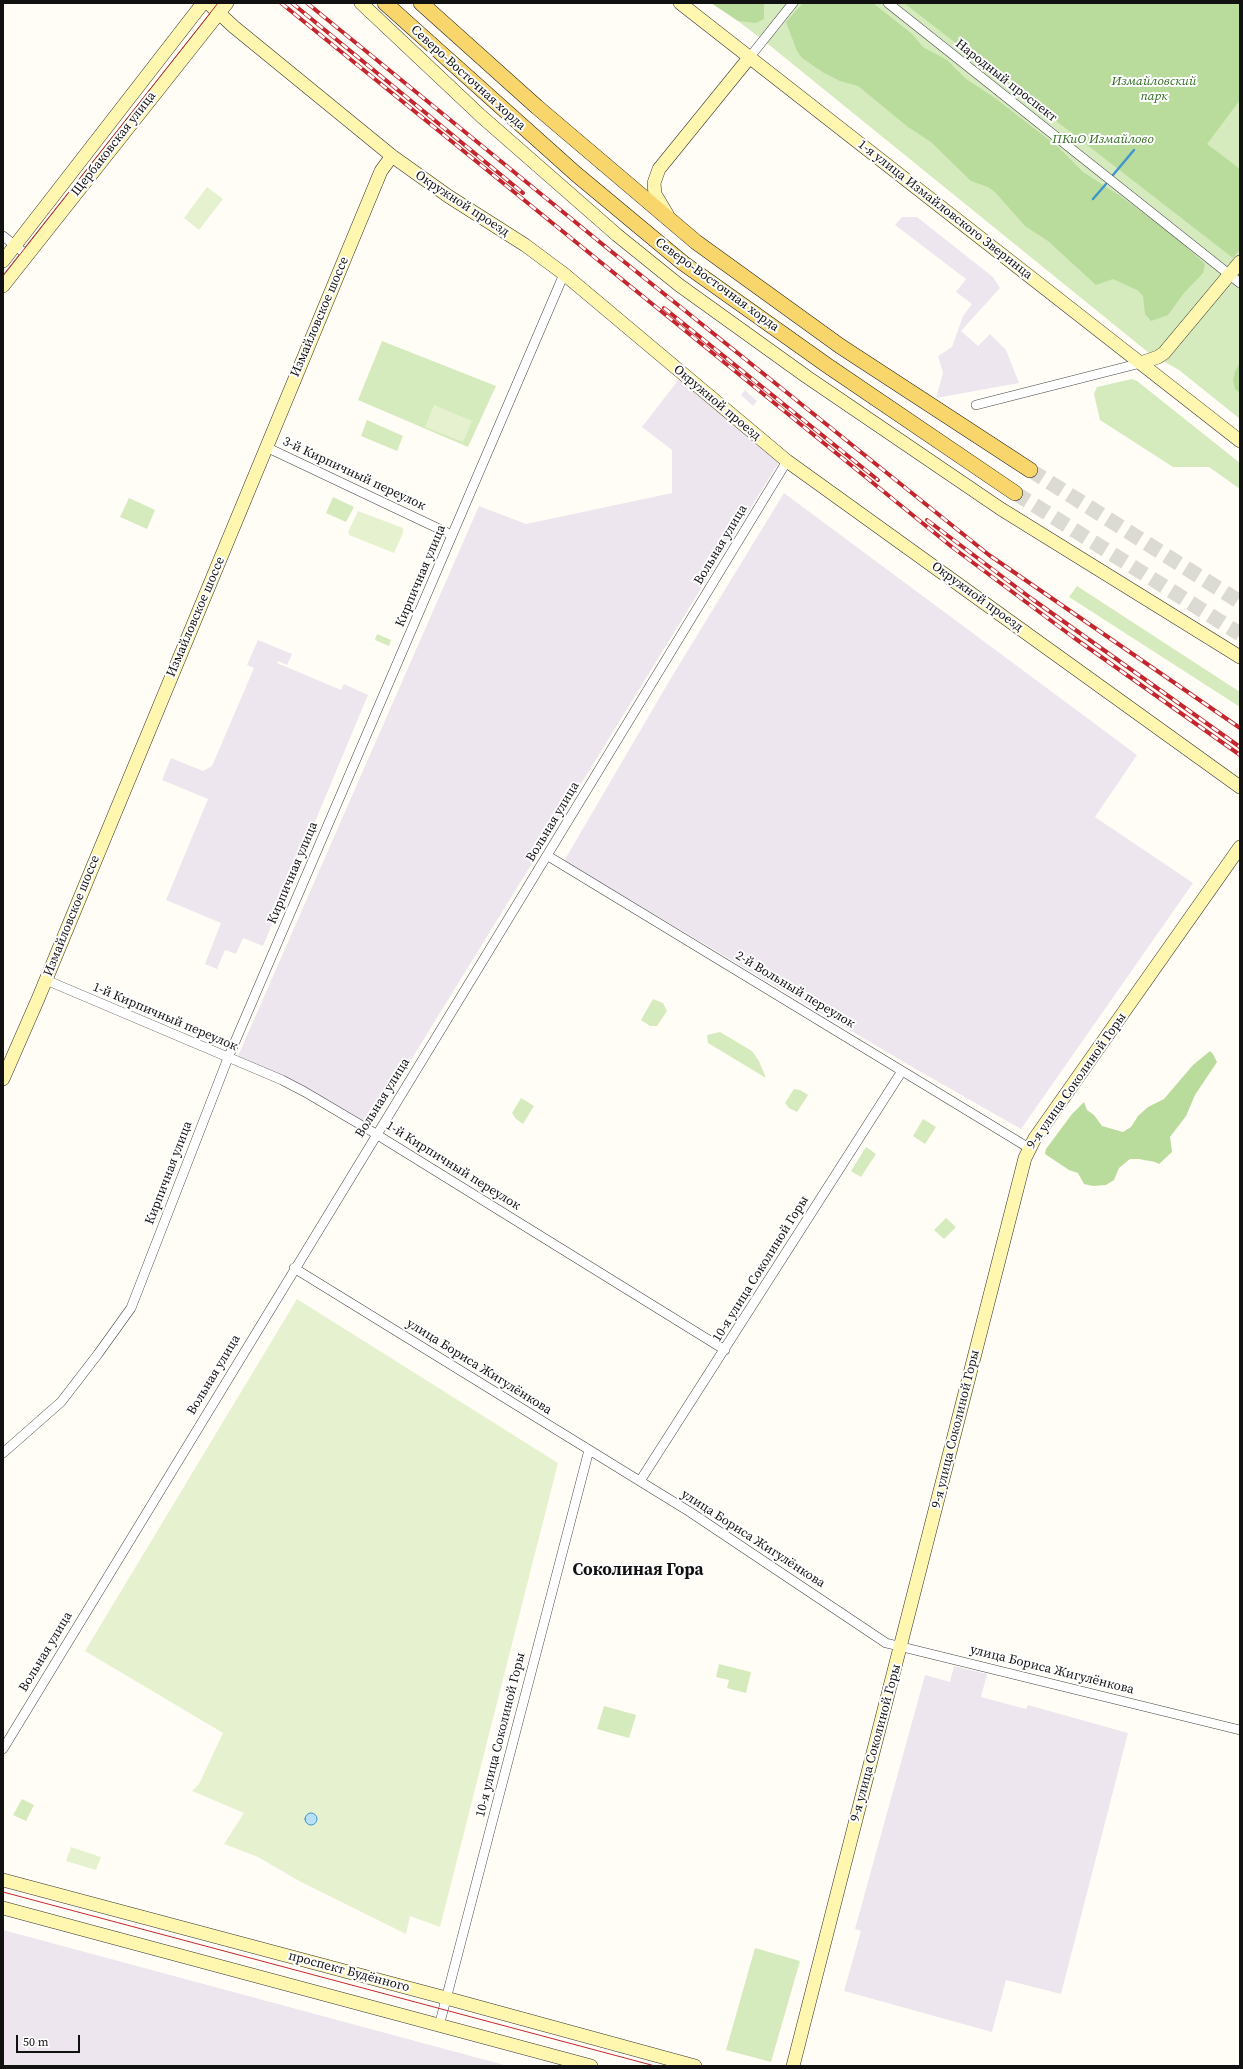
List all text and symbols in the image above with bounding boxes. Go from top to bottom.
street label: Северо-Восточная хорда [407,22,529,134]
street label: Народный проспект [952,36,1060,126]
park label: Измайловский парк [1112,74,1196,105]
street label: Щербаковская улица [68,89,160,199]
park label: ПКиО Измайлово [1052,132,1154,148]
street label: 1-я улица Измайловского Зверинца [855,137,1035,283]
street label: Окружной проезд [412,168,512,240]
street label: Северо-Восточная хорда [652,235,782,335]
street label: Измайловское шоссе [288,255,352,379]
street label: Окружной проезд [670,362,764,444]
street label: 3-й Кирпичный переулок [280,434,428,514]
street label: Вольная улица [691,502,751,588]
street label: Кирпичная улица [392,523,450,629]
street label: Измайловское шоссе [164,555,228,679]
street label: Окружной проезд [928,559,1026,635]
street label: Вольная улица [523,779,583,865]
street label: Кирпичная улица [264,820,322,926]
street label: Измайловское шоссе [41,853,103,979]
street label: 2-й Вольный переулок [732,948,858,1032]
street label: 1-й Кирпичный переулок [90,979,240,1055]
street label: 9-я улица Соколиной Горы [1024,1010,1130,1152]
street label: Вольная улица [352,1055,414,1141]
street label: 1-й Кирпичный переулок [383,1118,523,1214]
street label: Кирпичная улица [142,1119,196,1227]
street label: 10-я улица Соколиной Горы [710,1193,812,1345]
street label: улица Бориса Жигулёнкова [403,1316,555,1418]
street label: Вольная улица [184,1332,244,1418]
street label: 9-я улица Соколиной Горы [929,1348,983,1510]
street label: улица Бориса Жигулёнкова [678,1487,828,1591]
district label: Соколиная Гора [573,1561,703,1581]
street label: Вольная улица [16,1609,76,1695]
street label: улица Бориса Жигулёнкова [968,1642,1136,1698]
street label: 10-я улица Соколиной Горы [473,1651,529,1819]
street label: 9-я улица Соколиной Горы [847,1662,905,1824]
street label: проспект Будённого [287,1948,411,1996]
scale bar [18,2027,82,2053]
text: 50 m [23,2034,49,2050]

